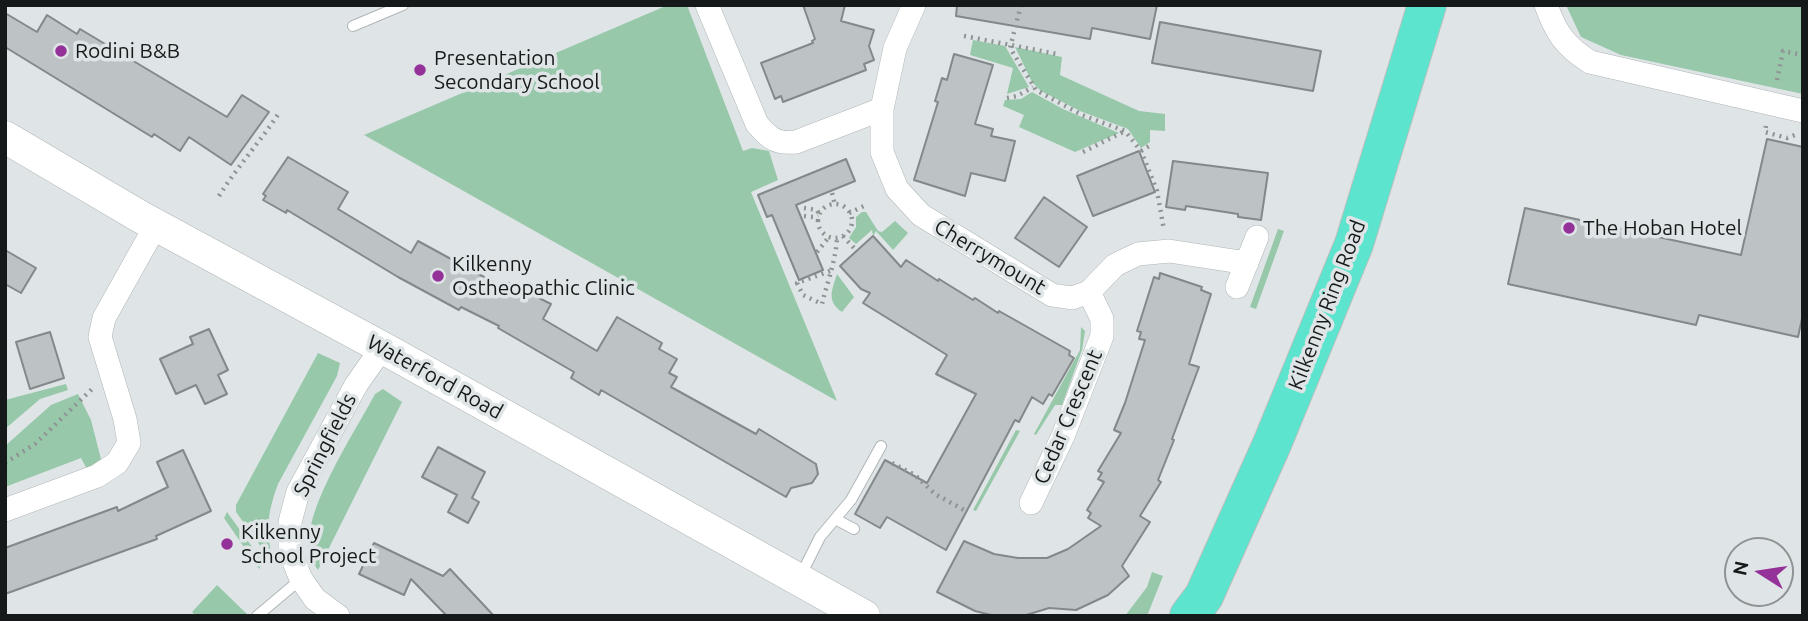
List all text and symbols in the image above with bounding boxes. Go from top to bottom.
place label: Rodini B&B [75,38,180,64]
marker: Rodini B&B [53,43,69,59]
place label: Presentation Secondary School [434,45,600,95]
marker: Presentation Secondary School [412,62,428,78]
street label: Cherrymount [930,214,1050,300]
place label: The Hoban Hotel [1583,215,1742,241]
street label: Kilkenny Ring Road [1283,217,1371,393]
marker: The Hoban Hotel [1561,220,1577,236]
place label: Kilkenny Ostheopathic Clinic [452,251,635,301]
marker: Kilkenny Ostheopathic Clinic [430,268,446,284]
street label: Waterford Road [363,329,507,425]
street label: Cedar Crescent [1028,346,1108,488]
street label: Springfields [288,389,362,501]
place label: Kilkenny School Project [241,519,376,569]
marker: Kilkenny School Project [219,536,235,552]
north arrow [1724,537,1794,607]
text: N [1728,559,1753,577]

